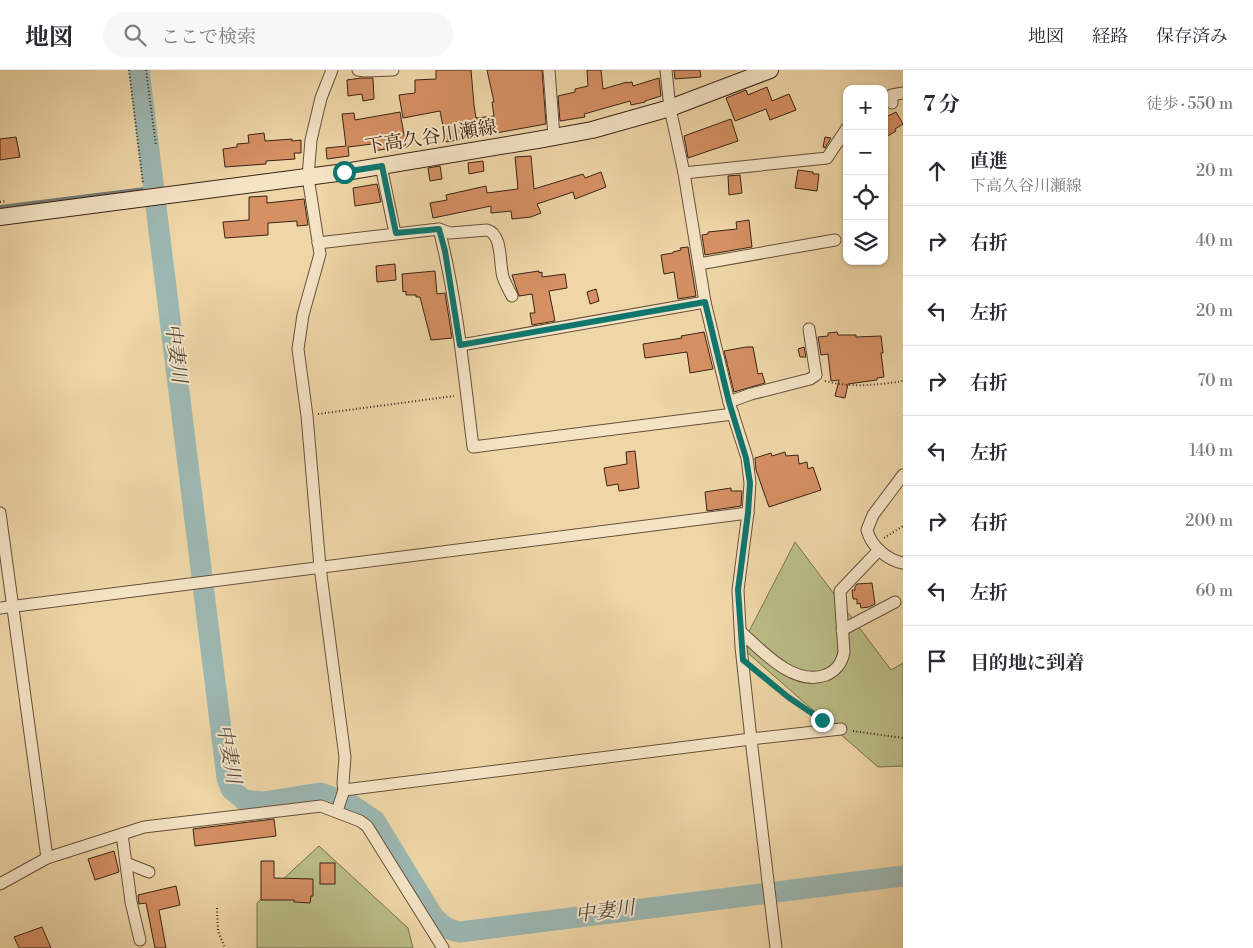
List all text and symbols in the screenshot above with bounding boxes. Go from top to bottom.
search box [103,12,453,57]
icon: search [121,21,149,49]
text: 地図 [25,23,73,53]
text: ここで検索 [161,25,256,49]
text: 地図 [1028,25,1064,48]
text: 経路 [1092,25,1128,48]
text: 保存済み [1156,25,1228,48]
map controls [843,85,888,265]
button: + [843,85,888,130]
text: 7 分 [923,92,960,118]
text: 徒歩 · 550 m [1146,94,1233,114]
street label: 下高久谷川瀬線 [363,115,499,159]
button: − [843,130,888,175]
text: 直進 [970,149,1008,173]
icon: ahead [923,157,951,185]
route start [333,161,356,184]
text: 20 m [1196,161,1233,181]
button: locate [843,175,888,220]
text: 下高久谷川瀬線 [970,176,1082,196]
button: layers [843,220,888,265]
icon: right [923,227,951,255]
text: 右折 [970,231,1008,255]
text: 40 m [1196,231,1233,251]
icon: left [923,297,951,325]
text: 左折 [970,301,1008,325]
text: 20 m [1196,301,1233,321]
water label: 中妻川 [159,322,191,386]
icon: right [923,367,951,395]
text: 右折 [970,371,1008,395]
text: 70 m [1197,371,1233,391]
icon: left [923,437,951,465]
text: 左折 [970,441,1008,465]
text: 140 m [1189,441,1233,461]
icon: right [923,507,951,535]
text: 右折 [970,511,1008,535]
text: 200 m [1185,511,1233,531]
icon: left [923,577,951,605]
text: 左折 [970,581,1008,605]
text: 60 m [1195,581,1233,601]
icon: arrive [923,647,951,675]
text: 目的地に到着 [970,651,1084,675]
route end [811,709,834,732]
water label: 中妻川 [210,722,246,788]
water label: 中妻川 [574,896,638,928]

